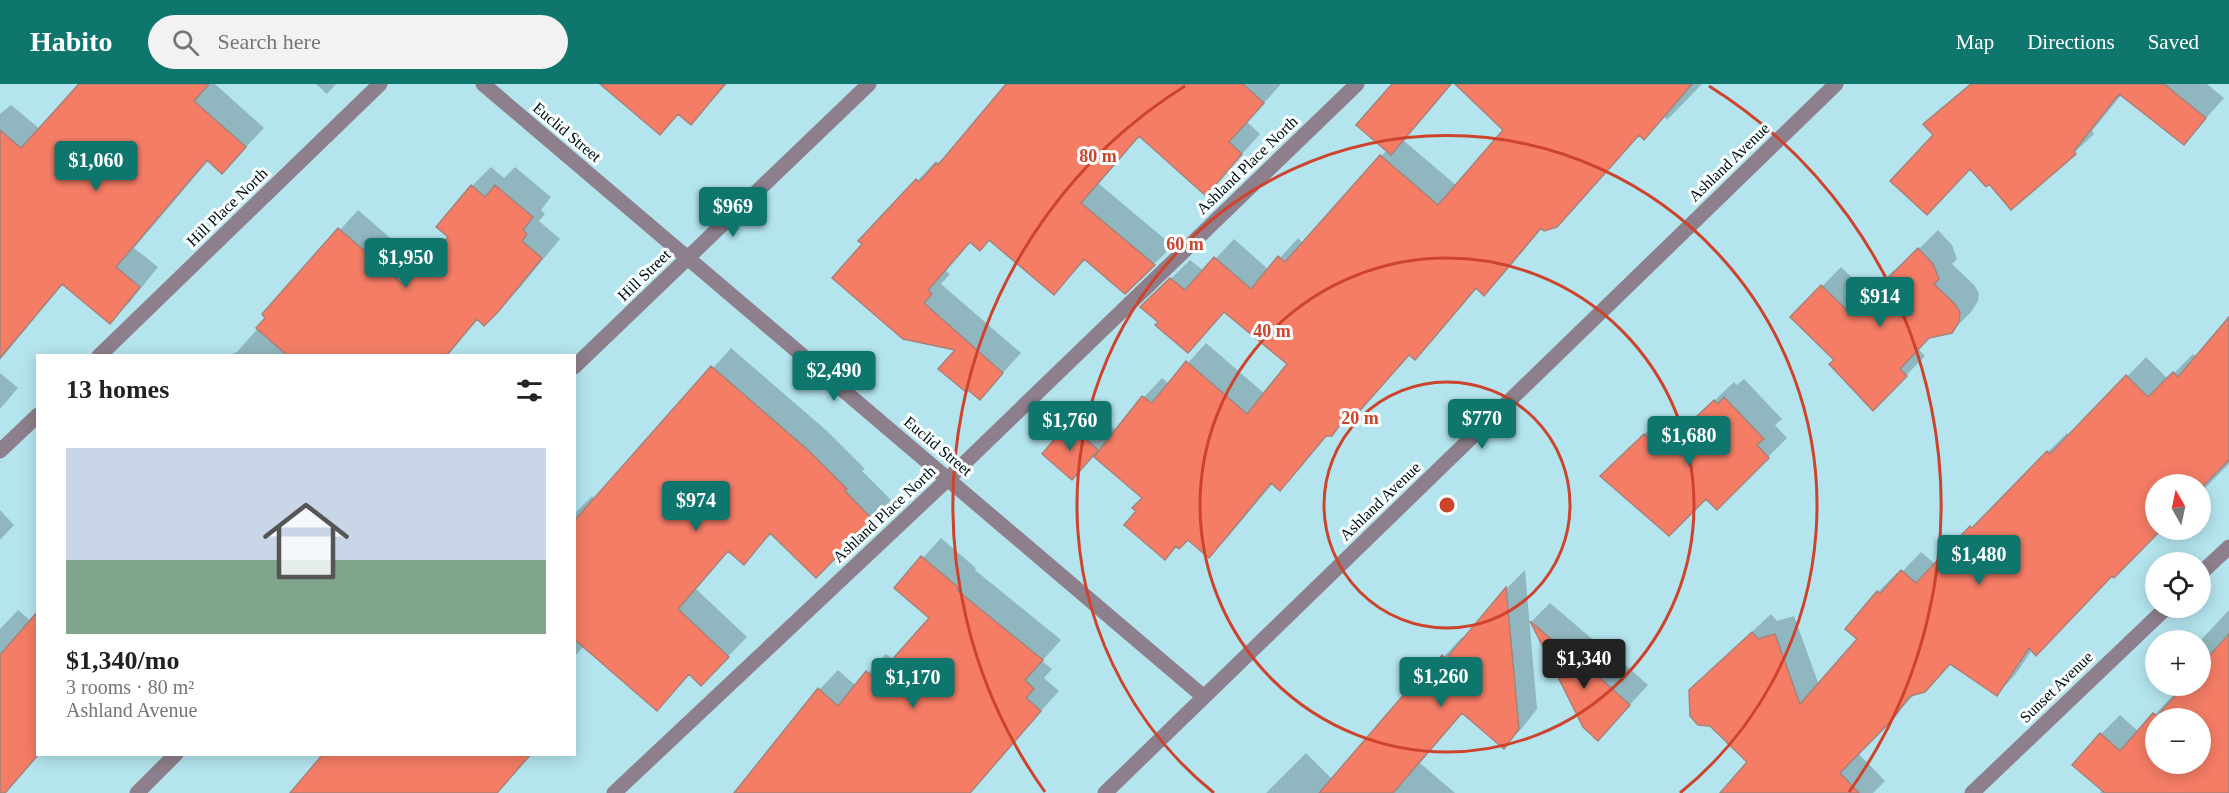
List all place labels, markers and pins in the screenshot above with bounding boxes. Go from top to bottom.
pin: $1,060 [47,141,145,192]
pin: $969 [697,187,769,238]
pin: $1,950 [357,238,455,289]
pin: $914 [1844,277,1916,328]
pin: $2,490 [785,351,883,402]
pin: $770 [1446,399,1518,450]
pin: $1,760 [1021,401,1119,452]
pin: $1,680 [1640,416,1738,467]
pin: $974 [660,481,732,532]
centre of rings [1437,495,1457,515]
pin: $1,480 [1930,535,2028,586]
pin: $1,340 [1535,639,1633,690]
pin: $1,260 [1392,657,1490,708]
pin: $1,170 [864,658,962,709]

